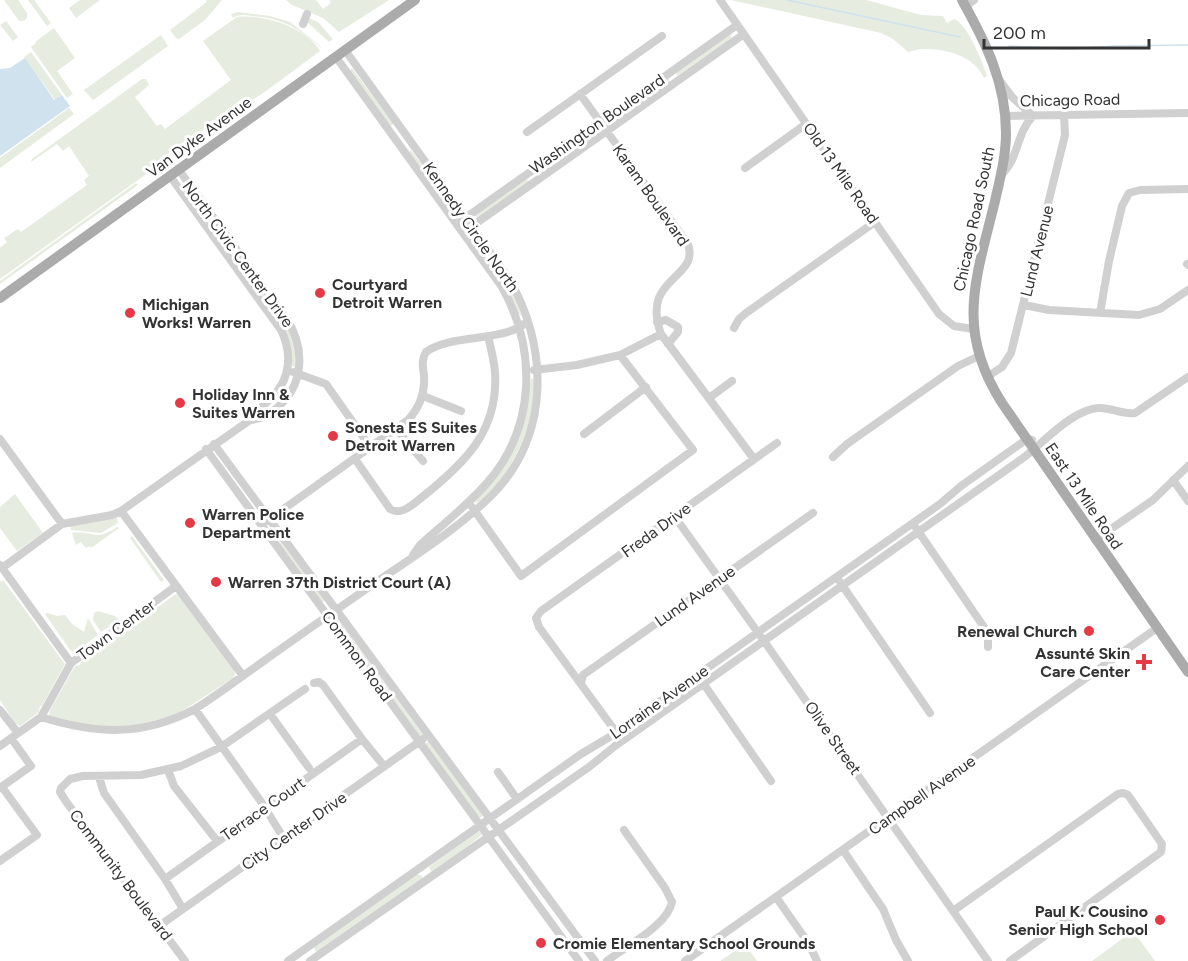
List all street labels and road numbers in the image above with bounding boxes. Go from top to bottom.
street label: Washington Boulevard [526,70,668,178]
street label: Chicago Road [1020,90,1120,110]
street label: Van Dyke Avenue [143,92,255,182]
street label: Old 13 Mile Road [799,119,883,227]
street label: Karam Boulevard [609,140,693,250]
street label: Chicago Road South [949,145,999,293]
street label: Kennedy Circle North [419,158,523,296]
street label: North Civic Center Drive [179,177,298,331]
street label: Lund Avenue [1016,203,1058,299]
street label: East 13 Mile Road [1041,439,1127,553]
street label: Freda Drive [618,498,695,562]
street label: Lund Avenue [651,561,739,631]
street label: Town Center [73,595,159,665]
street label: Common Road [318,607,396,705]
street label: Lorraine Avenue [606,661,712,743]
street label: Olive Street [801,698,865,778]
street label: Campbell Avenue [865,751,979,839]
street label: Terrace Court [217,773,309,845]
street label: City Center Drive [238,788,350,874]
street label: Community Boulevard [66,806,176,944]

